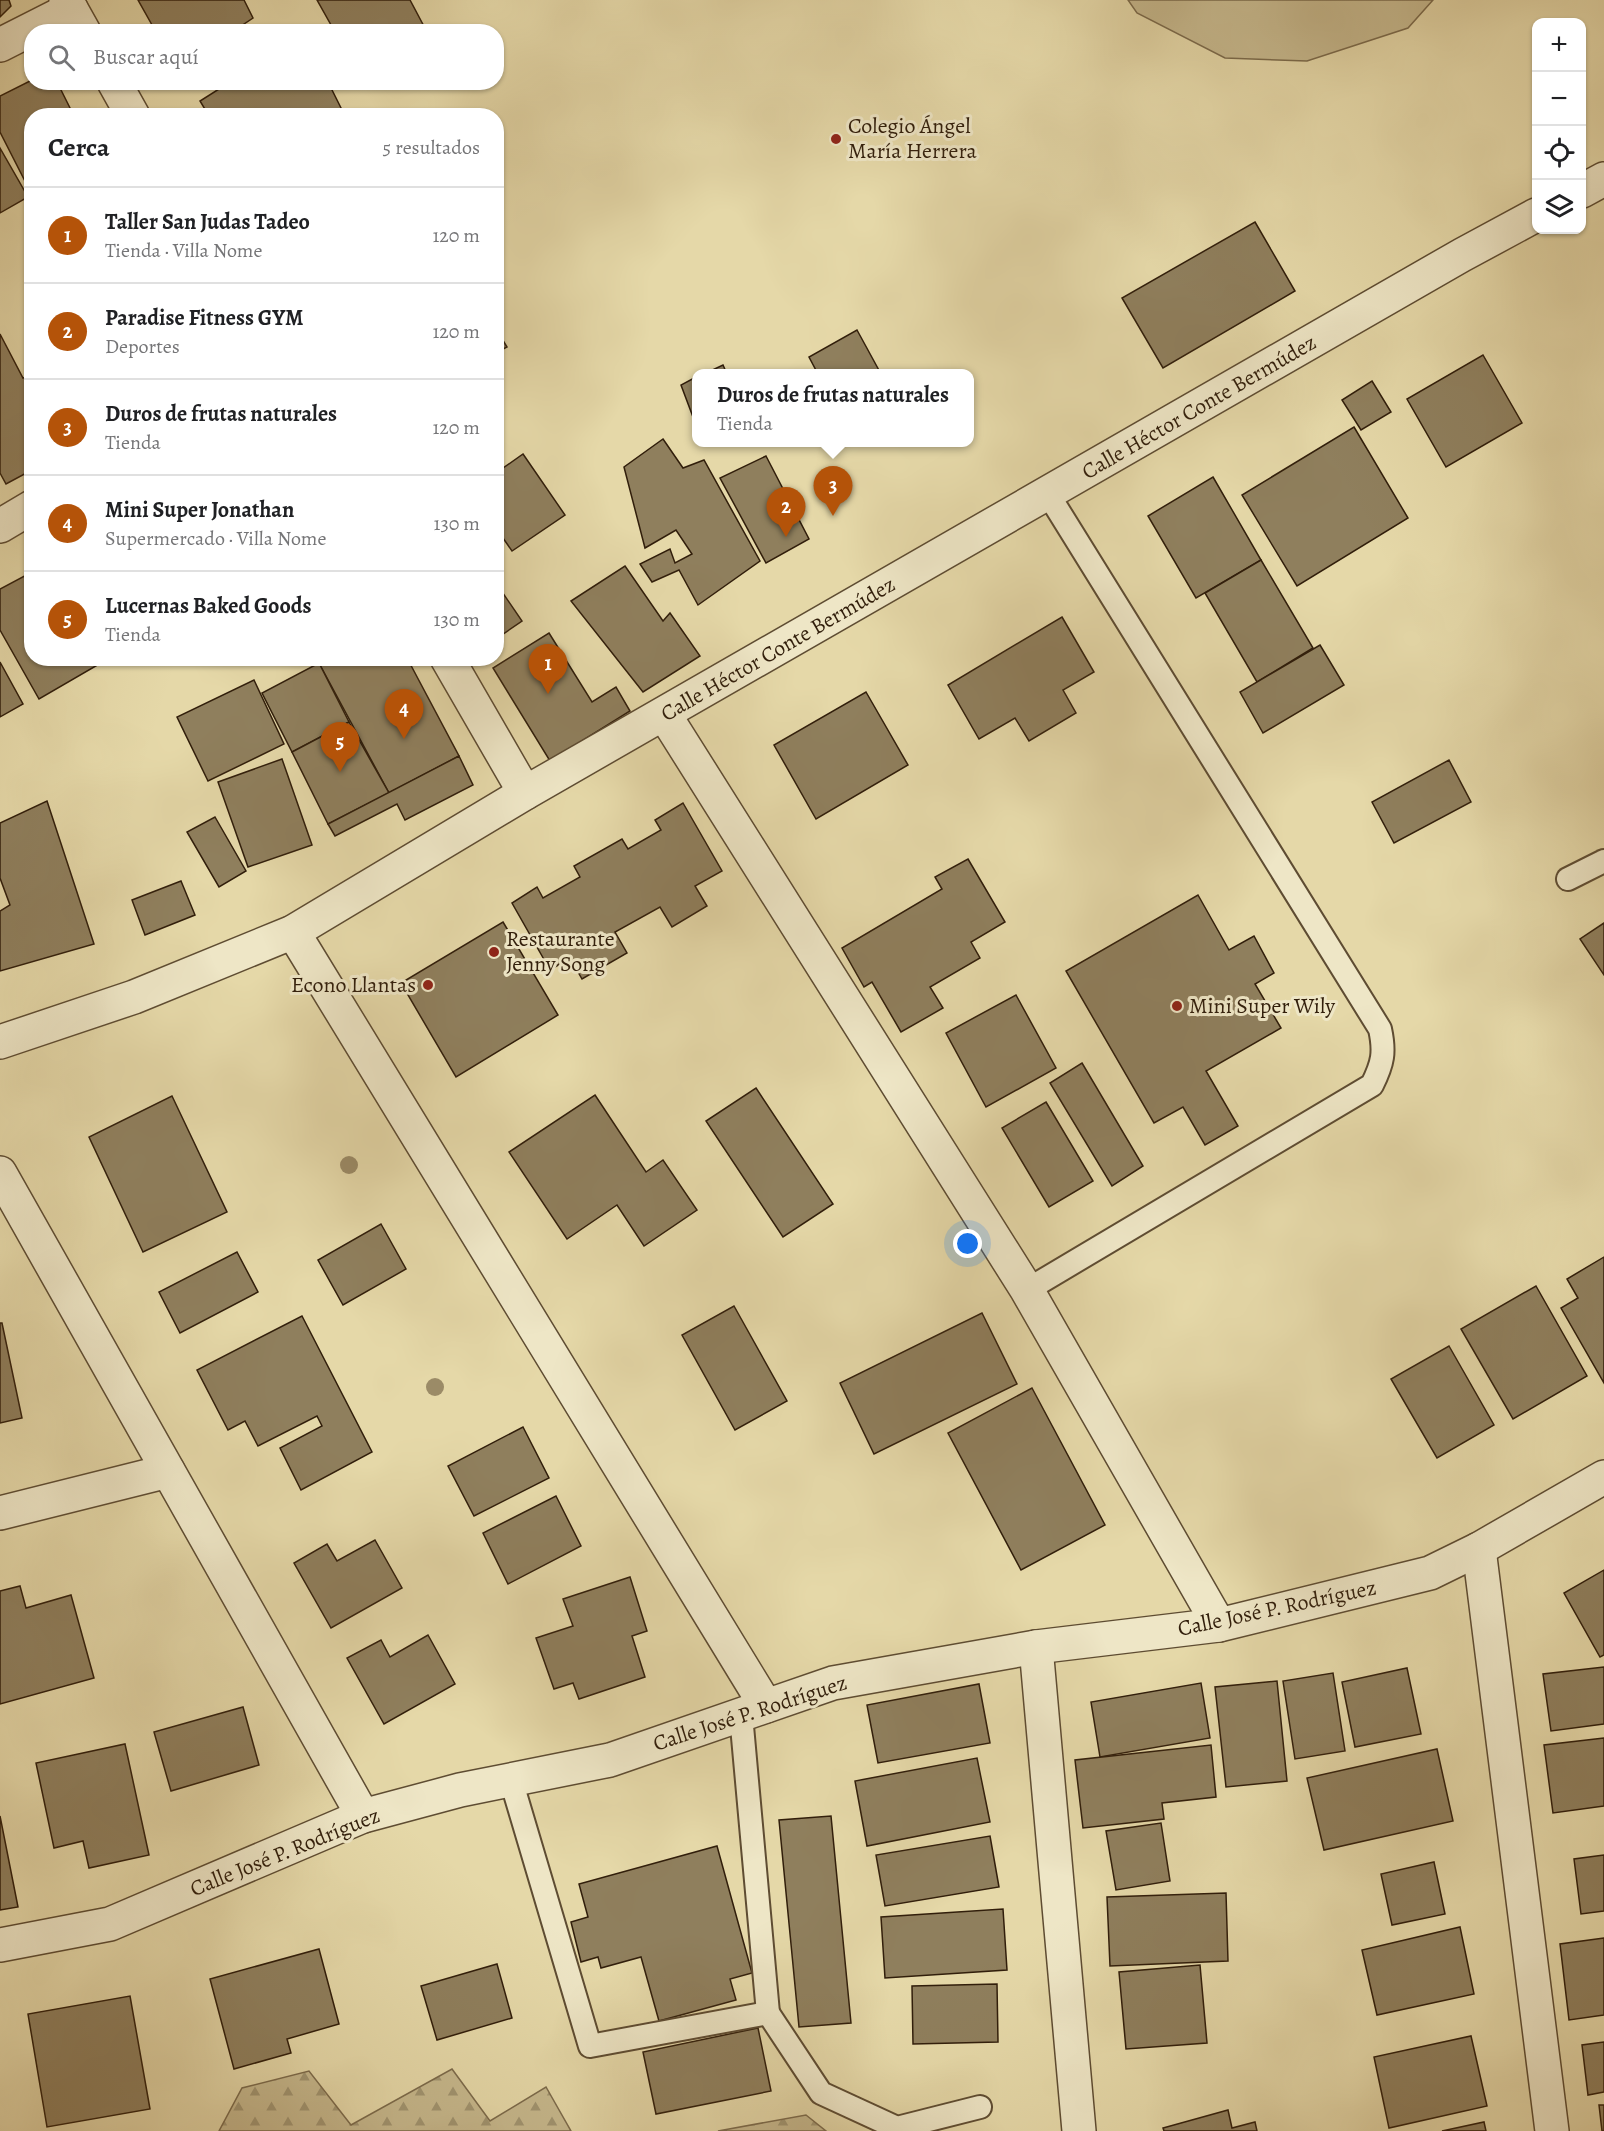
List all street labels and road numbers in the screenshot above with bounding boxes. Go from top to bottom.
street label: Calle Héctor Conte Bermúdez [1076,327,1322,487]
street label: Calle Héctor Conte Bermúdez [655,569,901,729]
street label: Calle José P. Rodríguez [1175,1572,1379,1644]
street label: Calle José P. Rodríguez [649,1667,851,1759]
street label: Calle José P. Rodríguez [186,1800,384,1904]

